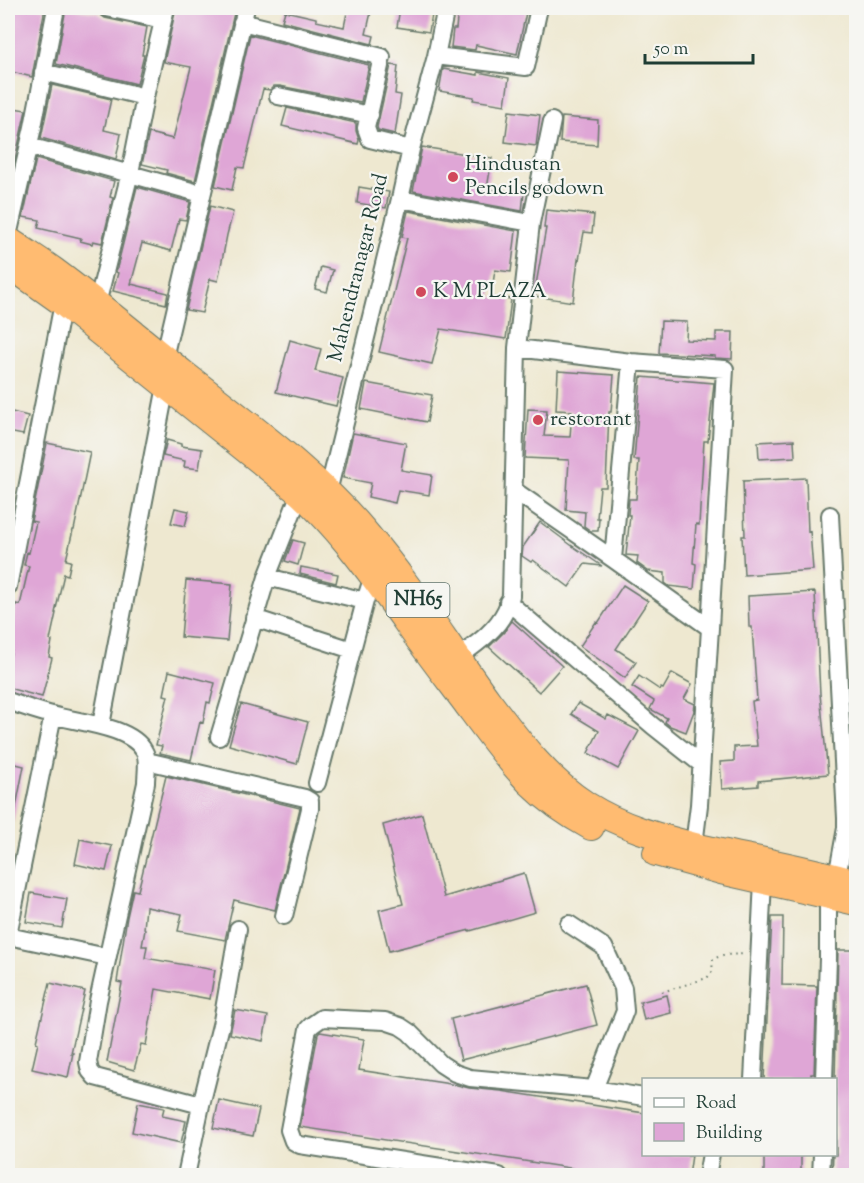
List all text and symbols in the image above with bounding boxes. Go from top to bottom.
scale bar [645,27,753,65]
text: 50 m [653,37,689,63]
place label: Hindustan Pencils godown [465,150,604,204]
street label: Mahendranagar Road [321,170,397,365]
marker: Hindustan Pencils godown [446,170,460,184]
place label: K M PLAZA [433,277,547,307]
marker: K M PLAZA [414,285,428,299]
place label: restorant [550,405,632,435]
marker: restorant [531,413,545,427]
road number: NH65 [386,583,450,617]
legend [642,1078,837,1156]
text: Road [696,1091,736,1117]
text: Building [696,1121,762,1147]

